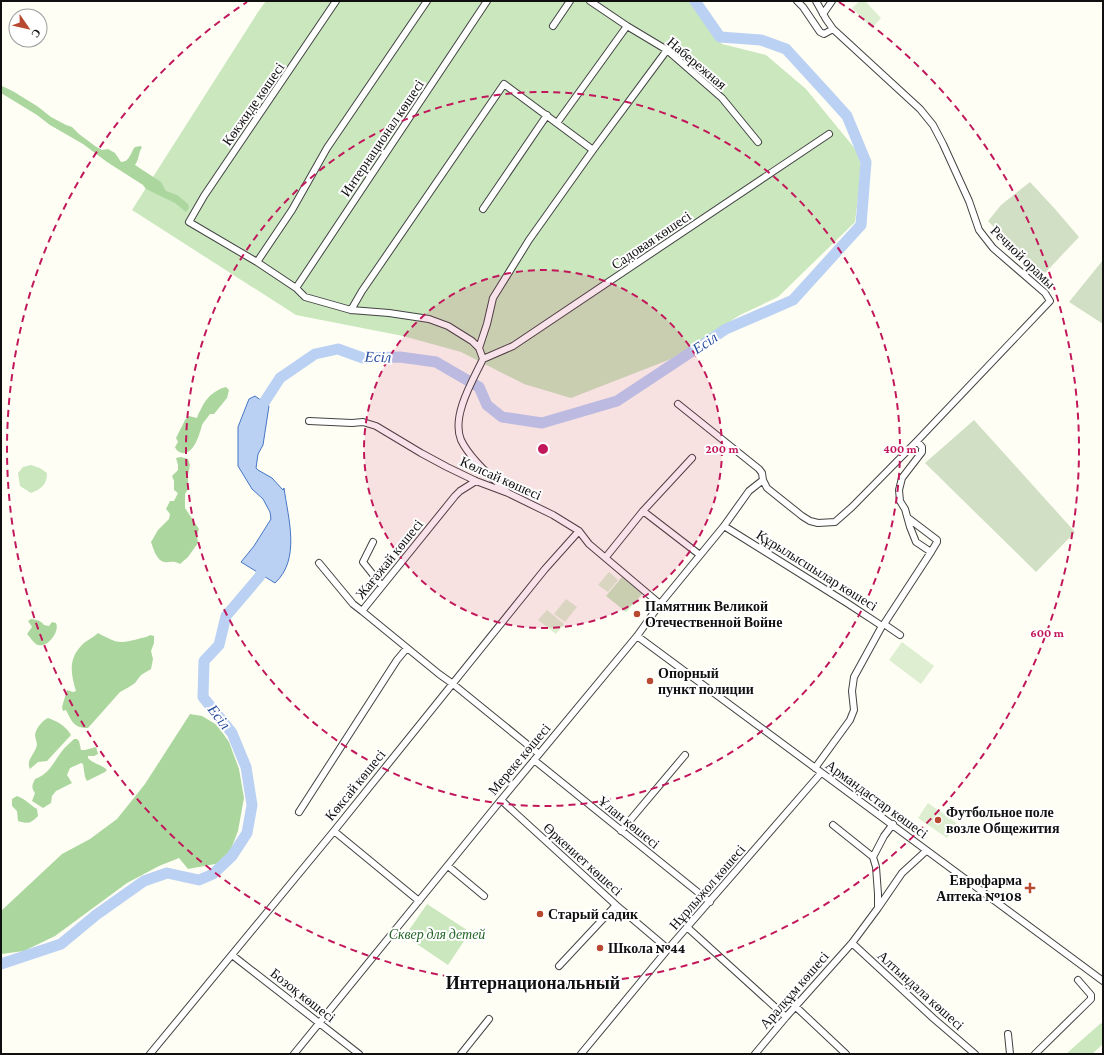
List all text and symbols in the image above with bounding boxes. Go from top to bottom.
north arrow [8,8,48,48]
text: С [29,27,43,40]
street label: Набережная [664,34,730,93]
street label: Көкжиде көшесі [218,59,288,149]
street label: Интернационал көшесі [337,77,427,199]
street label: Садовая көшесі [608,207,694,273]
street label: Речной орамы [987,222,1059,292]
water label: Есіл [689,329,721,358]
water label: Есіл [363,349,392,365]
centre of rings [536,442,550,456]
text: 200 m [705,442,739,456]
text: 400 m [883,442,918,456]
street label: Көлсай көшесі [458,453,544,503]
street label: Жағажай көшесі [352,516,426,602]
street label: Құрылысшылар көшесі [754,526,881,614]
place label: Памятник Великой Отечественной Войне [645,598,782,630]
marker: Памятник Великой Отечественной Войне [632,609,642,619]
text: 600 m [1030,626,1065,640]
place label: Опорный пункт полиции [658,665,754,697]
marker: Опорный пункт полиции [645,676,655,686]
water label: Есіл [204,701,234,733]
street label: Мереке көшесі [485,720,554,798]
street label: Көксай көшесі [321,746,389,824]
street label: Армандастар көшесі [823,757,931,841]
street label: Ұлан көшесі [595,792,663,852]
place label: Футбольное поле возле Общежития [946,804,1060,836]
marker: Футбольное поле возле Общежития [933,815,943,825]
street label: Өркениет көшесі [540,819,626,899]
street label: Нұрлыжол көшесі [666,841,748,933]
place label: Еврофарма Аптека №108 [936,872,1022,904]
marker: Еврофарма Аптека №108 [1025,883,1035,893]
place label: Старый садик [548,906,639,922]
marker: Старый садик [535,909,545,919]
park label: Сквер для детей [389,926,485,942]
place label: Школа №44 [608,940,686,956]
marker: Школа №44 [595,943,605,953]
street label: Алтындала көшесі [875,947,968,1033]
street label: Аралқұм көшесі [756,948,832,1032]
street label: Бозоқ көшесі [267,965,339,1025]
district label: Интернациональный [446,973,620,993]

